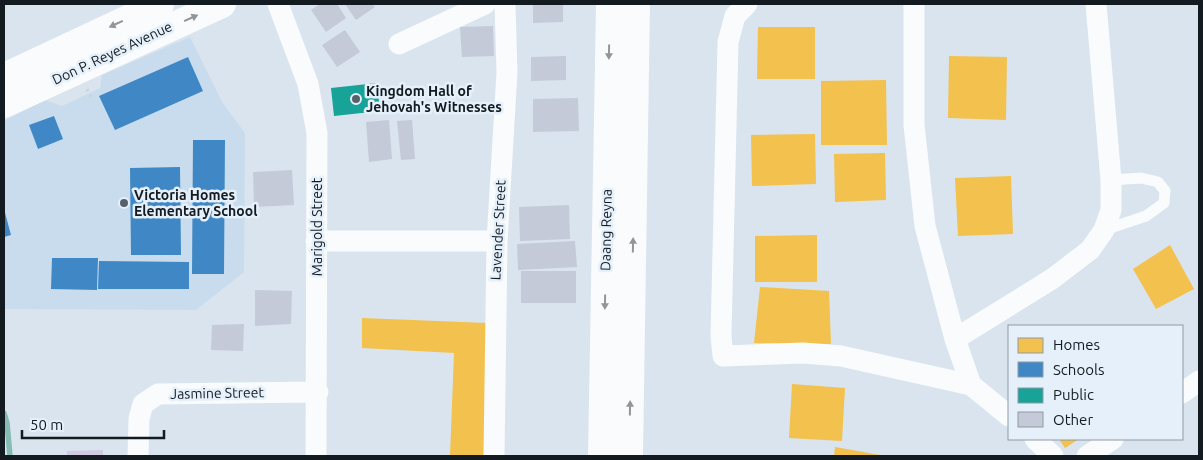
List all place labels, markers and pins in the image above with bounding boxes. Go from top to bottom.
place label: Kingdom Hall of Jehovah's Witnesses [366,83,502,115]
marker: Kingdom Hall of Jehovah's Witnesses [350,93,362,105]
place label: Victoria Homes Elementary School [134,187,257,219]
marker: Victoria Homes Elementary School [118,197,130,209]

